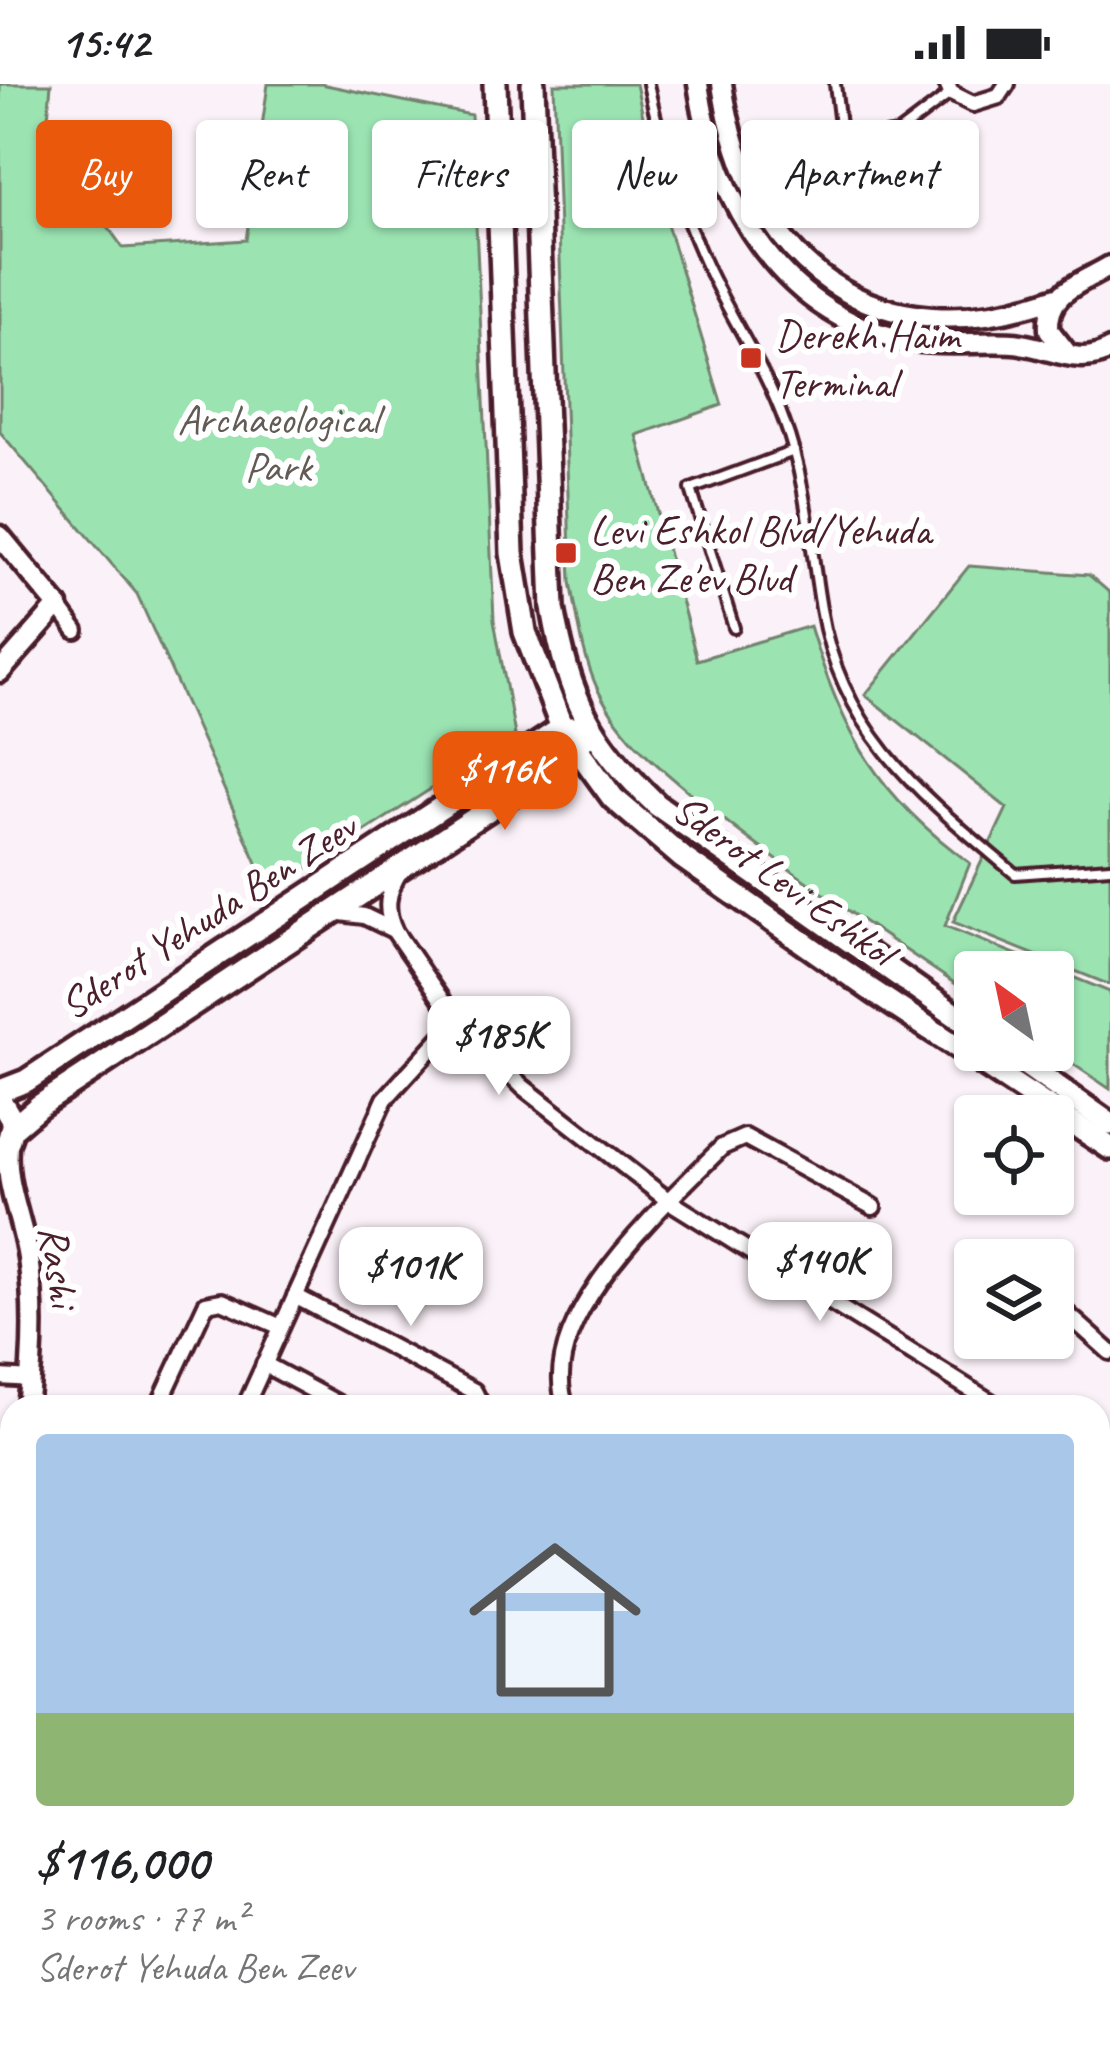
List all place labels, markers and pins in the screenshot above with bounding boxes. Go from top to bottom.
place label: Derekh Haim Terminal [775,309,962,410]
marker: Derekh Haim Terminal [738,345,764,371]
place label: Levi Eshkol Blvd/Yehuda Ben Ze'ev Blvd [590,504,935,605]
marker: Levi Eshkol Blvd/Yehuda Ben Ze'ev Blvd [553,540,579,566]
pin: $116K [421,731,589,833]
pin: $185K [415,996,583,1098]
pin: $140K [736,1222,904,1324]
pin: $101K [327,1227,495,1329]

